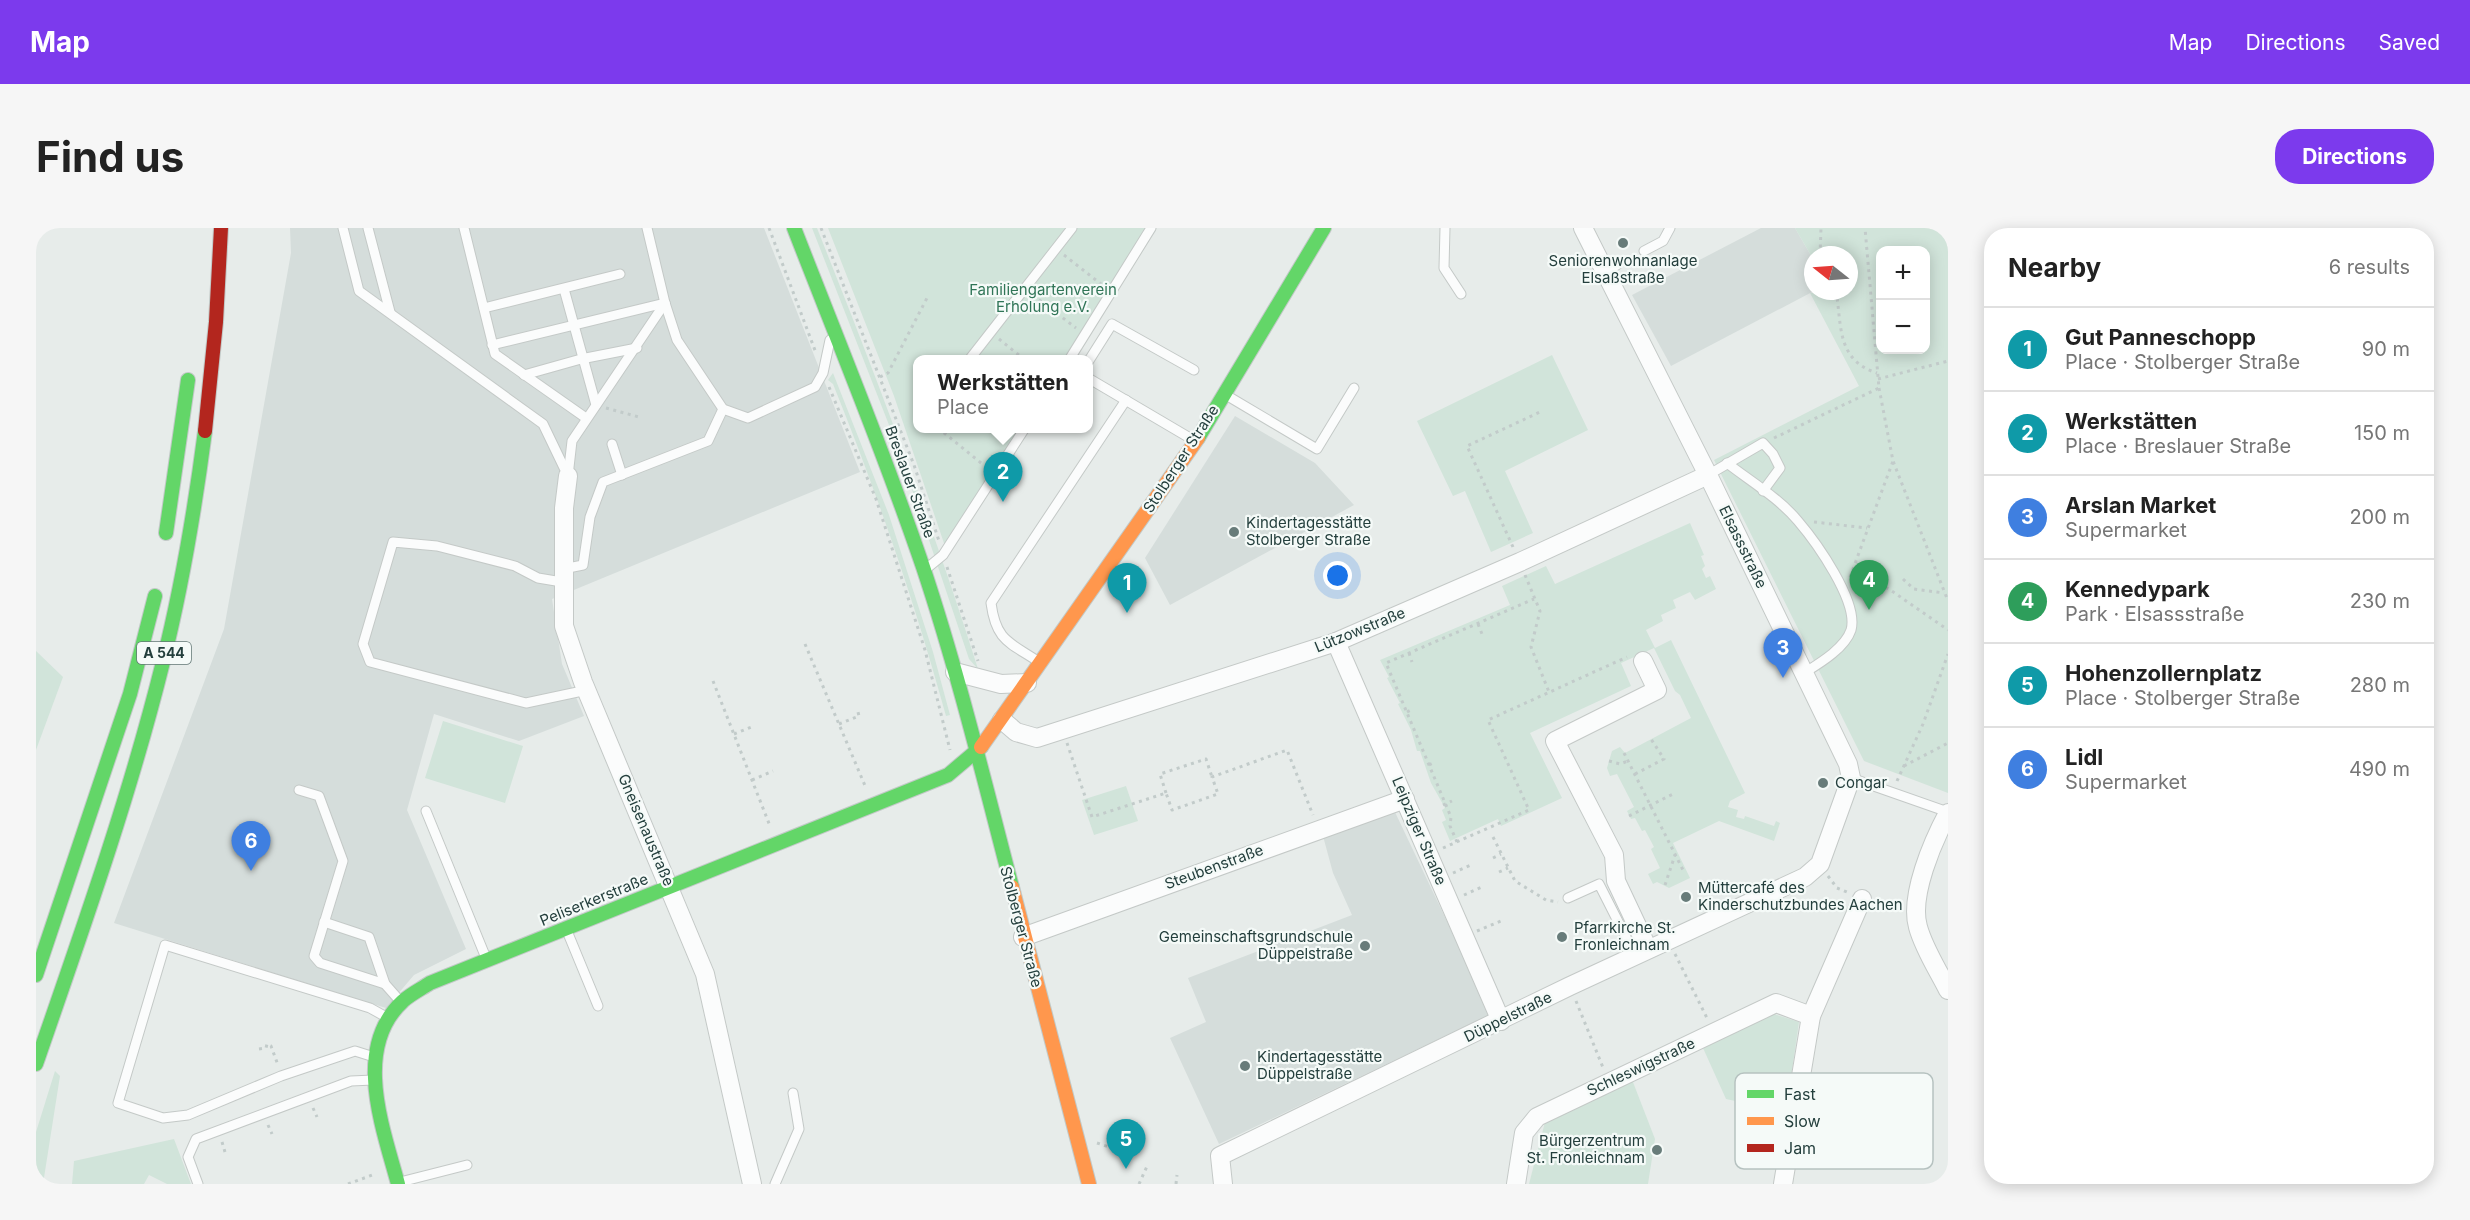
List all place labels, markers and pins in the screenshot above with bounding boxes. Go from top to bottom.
marker: Seniorenwohnanlage Elsaßstraße [1616,236,1630,250]
place label: Seniorenwohnanlage Elsaßstraße [1549,251,1697,287]
pin: 2 [984,452,1022,502]
place label: Kindertagesstätte Stolberger Straße [1246,513,1371,549]
marker: Kindertagesstätte Stolberger Straße [1227,525,1241,539]
pin: 4 [1850,560,1888,610]
pin: 1 [1108,564,1146,613]
pin: 3 [1764,628,1802,678]
place label: Congar [1835,773,1887,792]
marker: Congar [1816,776,1830,790]
pin: 6 [232,822,270,871]
place label: Müttercafé des Kinderschutzbundes Aachen [1698,878,1903,914]
marker: Müttercafé des Kinderschutzbundes Aachen [1679,890,1693,904]
place label: Pfarrkirche St. Fronleichnam [1574,918,1676,954]
place label: Gemeinschaftsgrundschule Düppelstraße [1159,927,1353,963]
marker: Pfarrkirche St. Fronleichnam [1555,930,1569,944]
marker: Gemeinschaftsgrundschule Düppelstraße [1358,939,1372,953]
place label: Kindertagesstätte Düppelstraße [1257,1047,1382,1083]
marker: Kindertagesstätte Düppelstraße [1238,1059,1252,1073]
pin: 5 [1106,1120,1146,1169]
place label: Bürgerzentrum St. Fronleichnam [1526,1131,1645,1167]
marker: Bürgerzentrum St. Fronleichnam [1650,1143,1664,1157]

